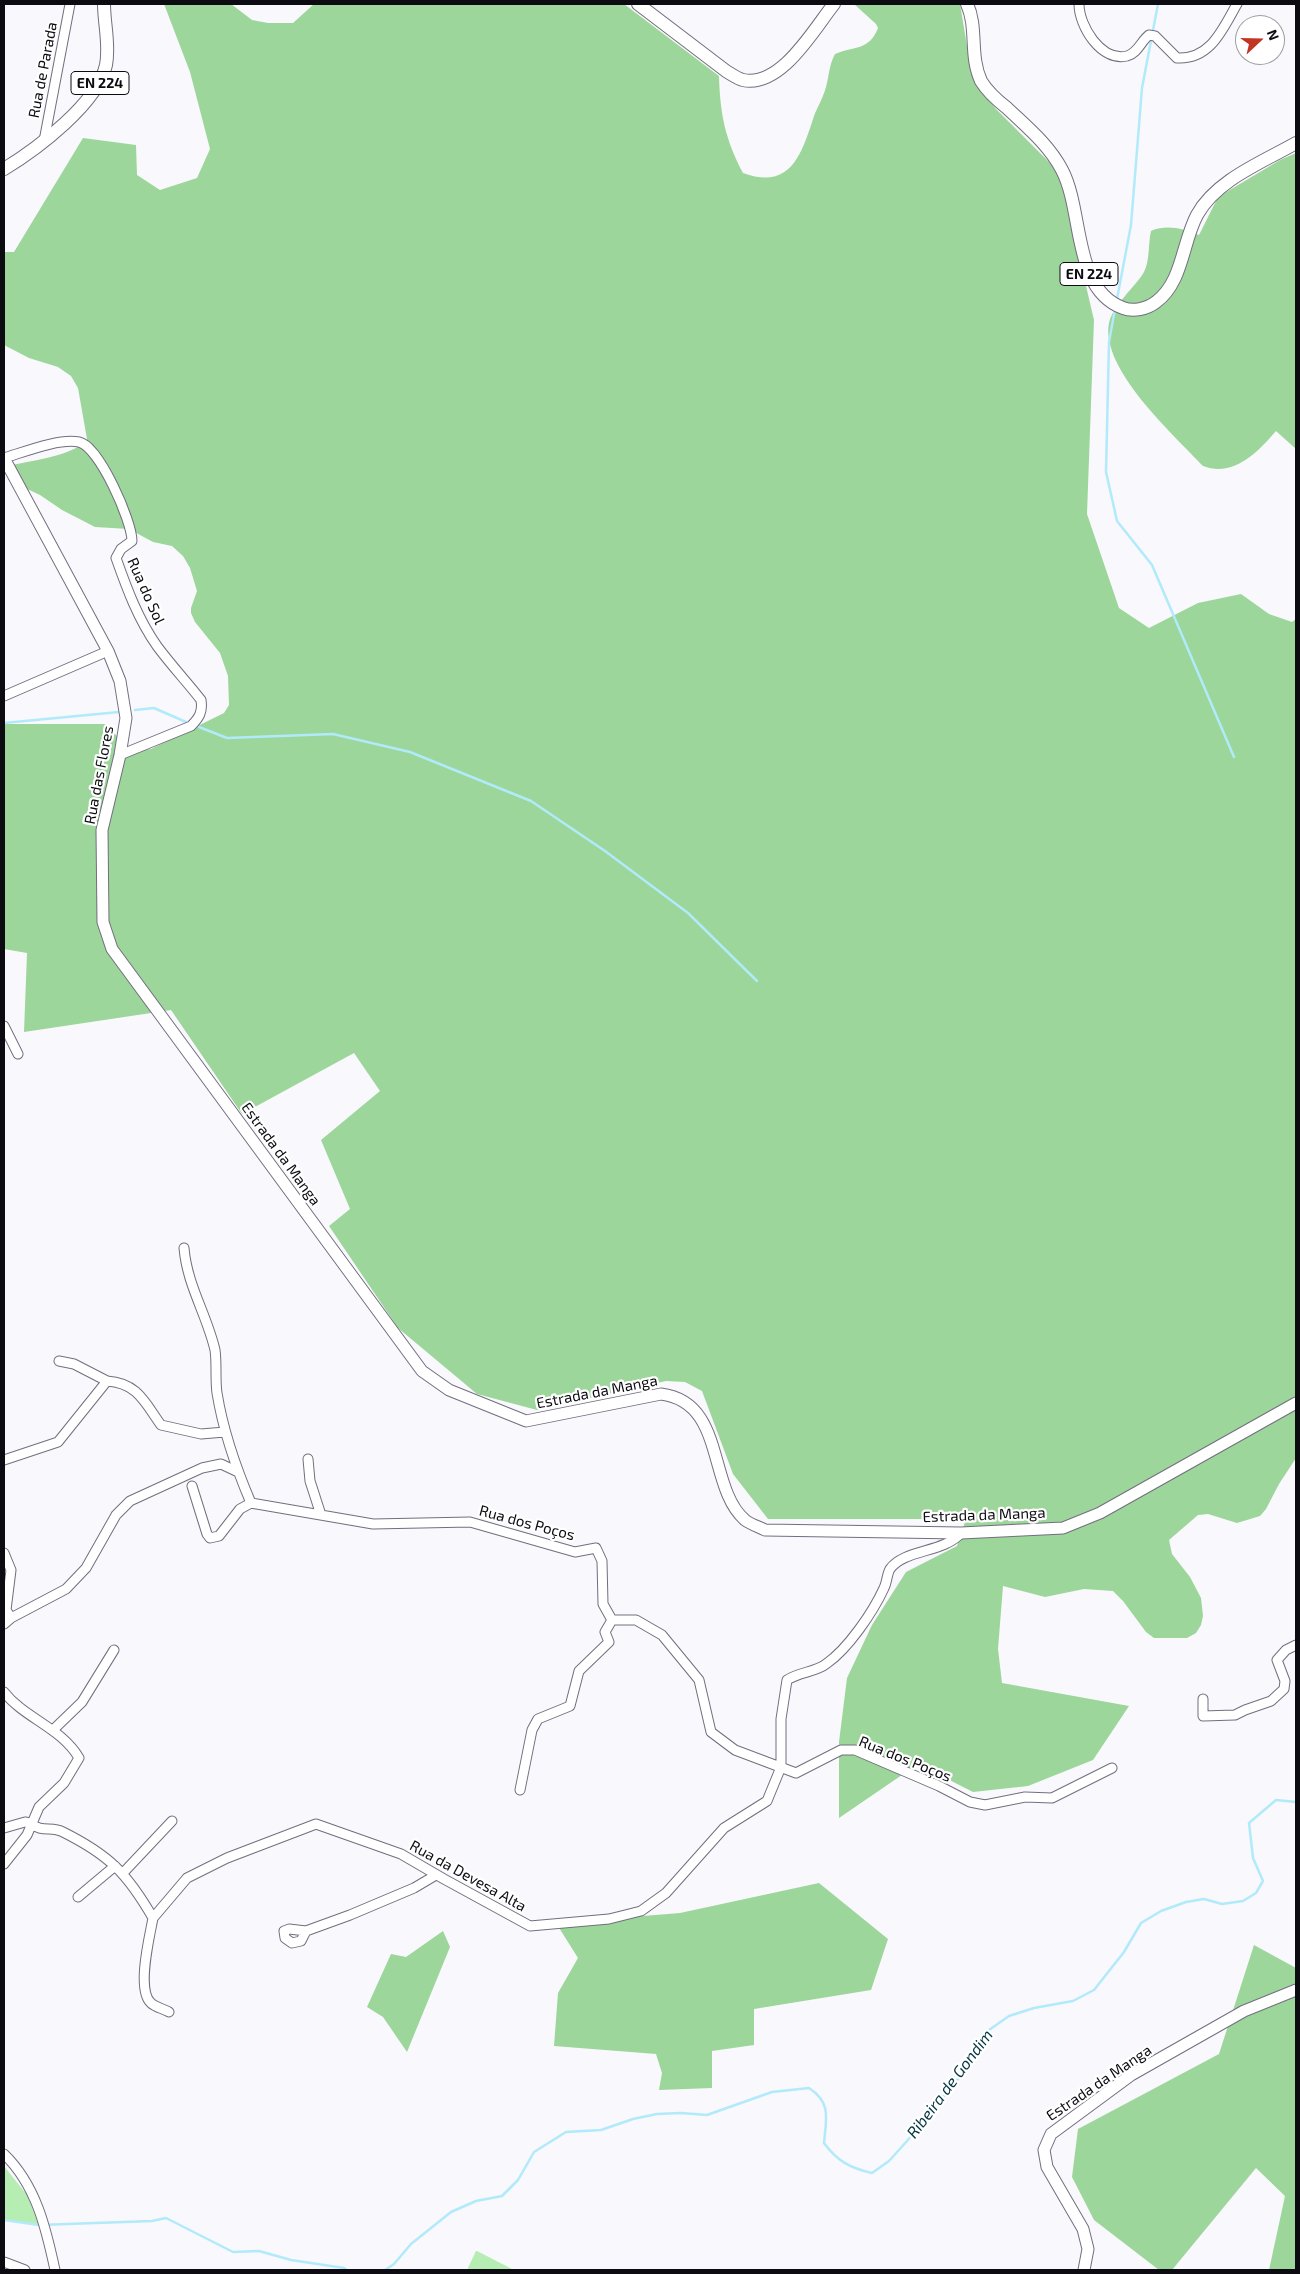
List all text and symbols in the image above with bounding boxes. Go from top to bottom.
north arrow [1235,15,1285,65]
street label: Rua de Parada [25,20,61,120]
text: N [1264,27,1283,43]
road number: EN 224 [71,72,129,95]
road number: EN 224 [1060,262,1118,286]
street label: Rua do Sol [123,555,169,627]
street label: Rua das Flores [81,724,117,826]
street label: Estrada da Manga [238,1099,324,1209]
street label: Estrada da Manga [535,1371,659,1413]
street label: Rua dos Poços [477,1502,577,1544]
street label: Estrada da Manga [922,1504,1046,1526]
street label: Rua dos Poços [856,1732,954,1786]
street label: Rua da Devesa Alta [407,1837,529,1915]
water label: Ribeira de Gondim [903,2026,997,2142]
street label: Estrada da Manga [1043,2041,1155,2125]

